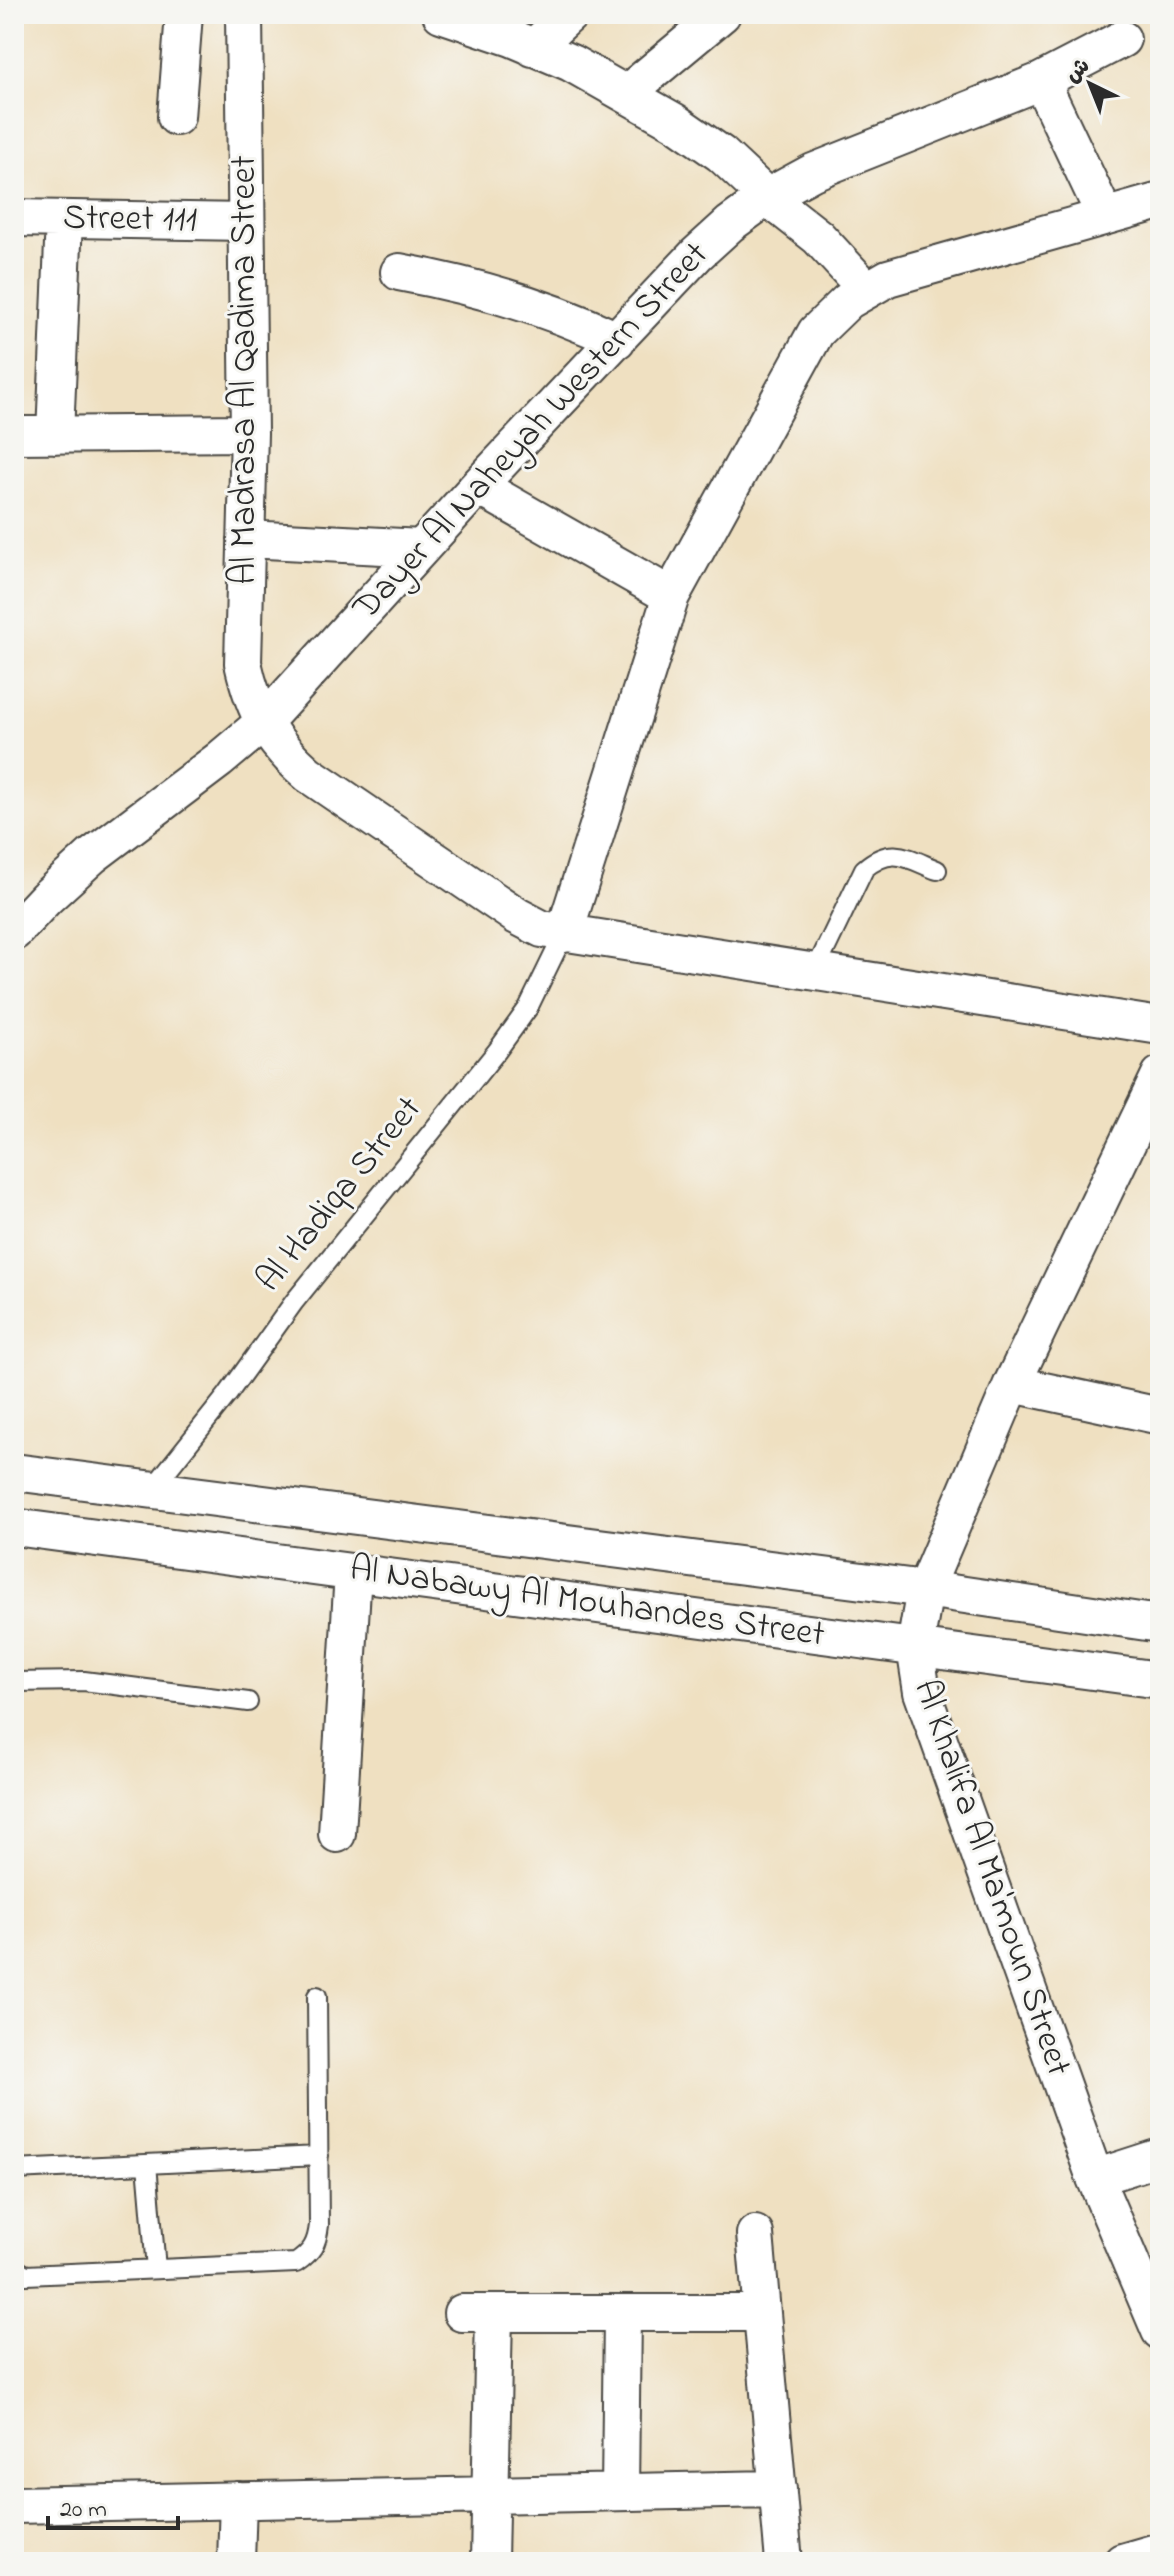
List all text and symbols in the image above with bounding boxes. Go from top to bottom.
north arrow [1050,44,1130,124]
text: ش [1059,52,1098,92]
street label: Al Madrasa Al Qadima Street [219,155,272,585]
street label: Street 111 [63,192,197,248]
street label: Dayer Al Naheyah Western Street [341,231,722,634]
street label: Al Hadiqa Street [244,1086,436,1304]
street label: Al Nabawy Al Mouhandes Street [346,1543,828,1663]
street label: Al Khalifa Al Ma'moun Street [898,1673,1084,2083]
scale bar [48,2480,178,2530]
text: 20 m [60,2493,107,2528]

